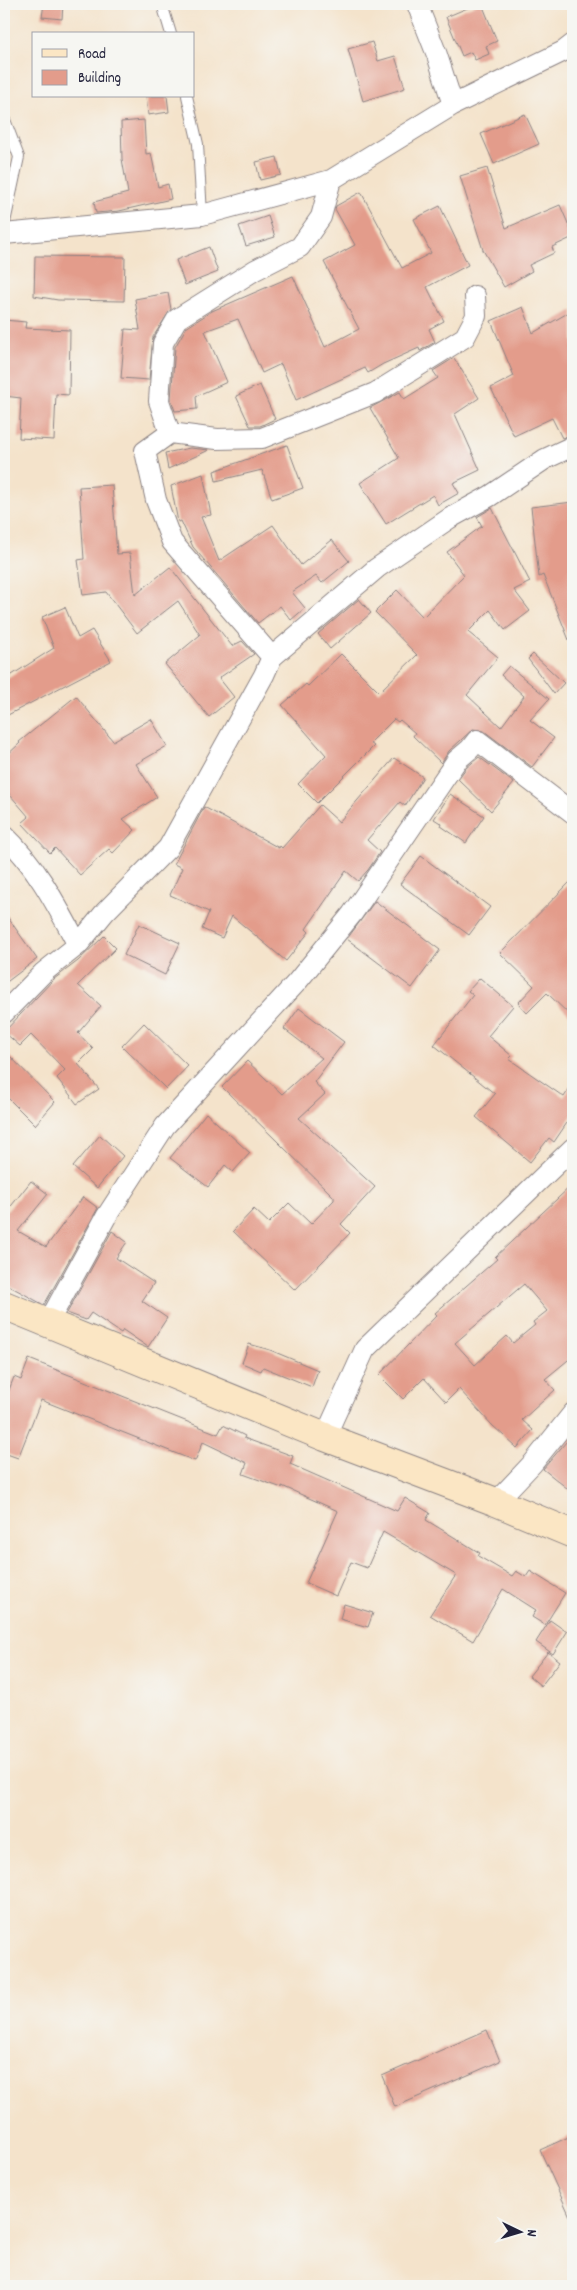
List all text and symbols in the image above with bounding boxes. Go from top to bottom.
legend [32,32,195,98]
text: Road [78,44,106,66]
text: Building [78,68,121,90]
north arrow [494,2208,544,2258]
text: N [521,2229,541,2237]

